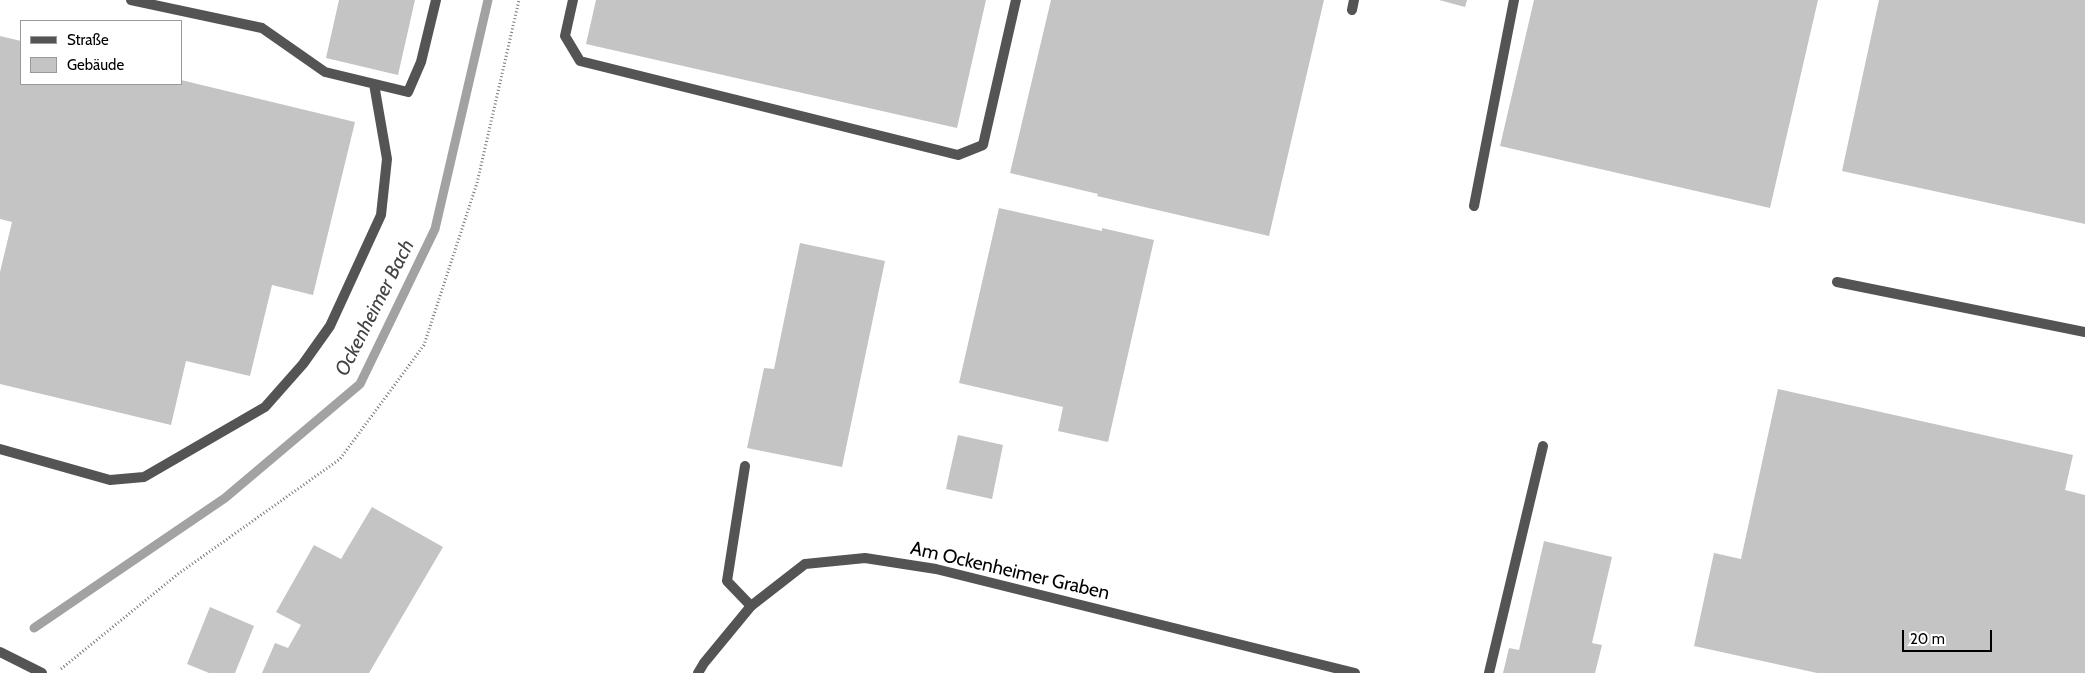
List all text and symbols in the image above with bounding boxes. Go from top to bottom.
legend [20,20,182,85]
text: Straße [67,31,109,49]
text: Gebäude [67,56,124,74]
water label: Ockenheimer Bach [330,236,420,380]
street label: Am Ockenheimer Graben [908,537,1112,605]
scale bar [1905,620,1995,652]
text: 20 m [1910,630,1945,648]

